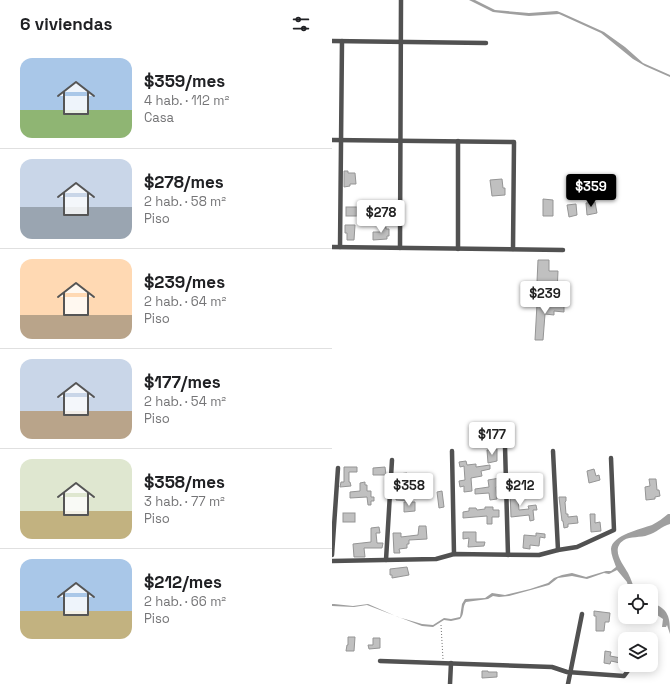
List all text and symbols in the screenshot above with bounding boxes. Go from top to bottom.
text: 6 viviendas [20,13,112,35]
icon: filters [290,13,312,35]
text: $359/mes [144,70,225,92]
icon: home [52,74,100,122]
text: 4 hab. · 112 m² [144,92,229,109]
text: Casa [144,109,174,126]
text: $278/mes [144,171,224,193]
pin: $359 [567,174,615,208]
icon: home [52,175,100,223]
text: $359 [575,178,607,195]
text: 2 hab. · 58 m² [144,193,226,210]
pin: $278 [357,200,405,234]
text: $278 [366,204,396,221]
text: Piso [144,210,170,227]
text: $239/mes [144,271,225,293]
icon: home [52,275,100,323]
pin: $239 [521,281,569,315]
text: $239 [529,285,561,302]
text: 2 hab. · 64 m² [144,293,226,310]
text: Piso [144,310,170,327]
text: $177/mes [144,371,221,393]
icon: home [52,375,100,423]
text: 2 hab. · 54 m² [144,393,226,410]
text: Piso [144,410,170,427]
pin: $177 [468,422,516,456]
text: $177 [478,426,506,443]
text: $358/mes [144,471,225,493]
pin: $358 [385,473,433,507]
pin: $212 [496,473,544,507]
icon: home [52,475,100,523]
text: $358 [393,477,425,494]
text: $212 [505,477,535,494]
text: 3 hab. · 77 m² [144,493,225,510]
text: Piso [144,510,170,527]
text: $212/mes [144,571,222,593]
icon: home [52,575,100,623]
map controls [618,584,658,672]
button: locate [618,584,658,624]
text: 2 hab. · 66 m² [144,593,226,610]
text: Piso [144,610,170,627]
button: layers [618,632,658,672]

